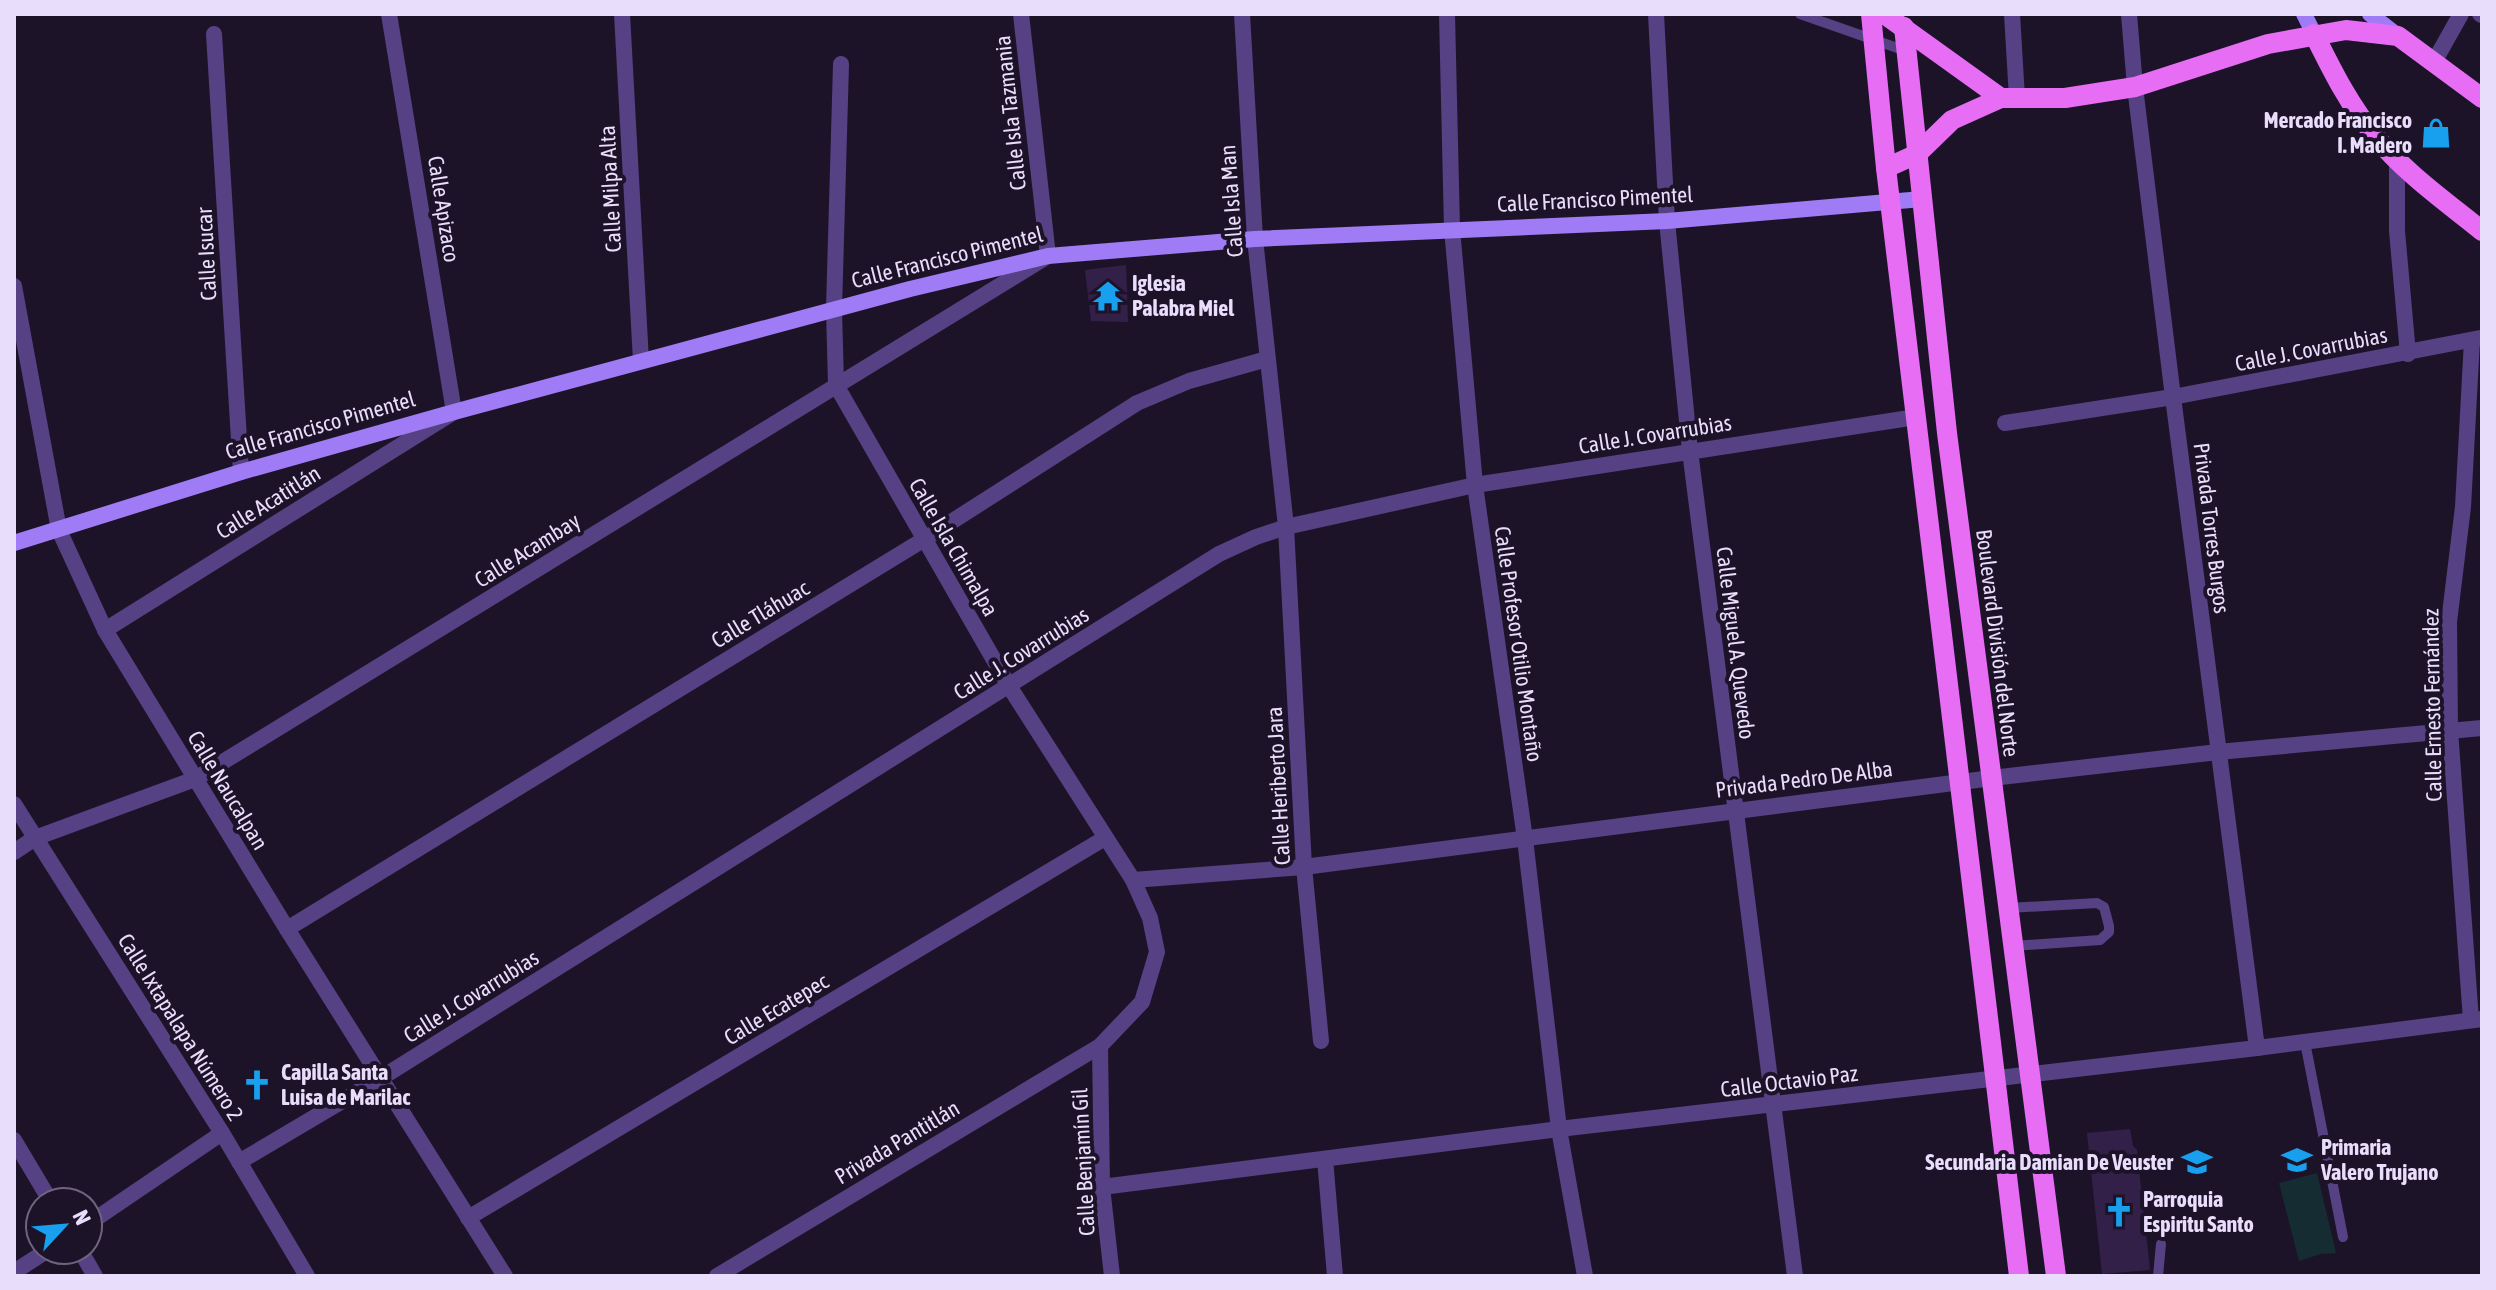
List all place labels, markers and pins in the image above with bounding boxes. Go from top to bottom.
place label: Mercado Francisco I. Madero [2264,107,2412,158]
shop icon: Mercado Francisco I. Madero [2419,116,2453,150]
place label: Iglesia Palabra Miel [1132,270,1235,321]
temple icon: Iglesia Palabra Miel [1091,279,1125,313]
place label: Capilla Santa Luisa de Marilac [281,1059,411,1110]
church icon: Capilla Santa Luisa de Marilac [240,1068,274,1102]
place label: Primaria Valero Trujano [2320,1134,2439,1185]
school or university icon: Primaria Valero Trujano [2280,1143,2314,1177]
school or university icon: Secundaria Damian De Veuster [2180,1145,2214,1179]
place label: Secundaria Damian De Veuster [1925,1149,2174,1175]
place label: Parroquia Espiritu Santo [2143,1186,2254,1237]
church icon: Parroquia Espiritu Santo [2102,1195,2136,1229]

